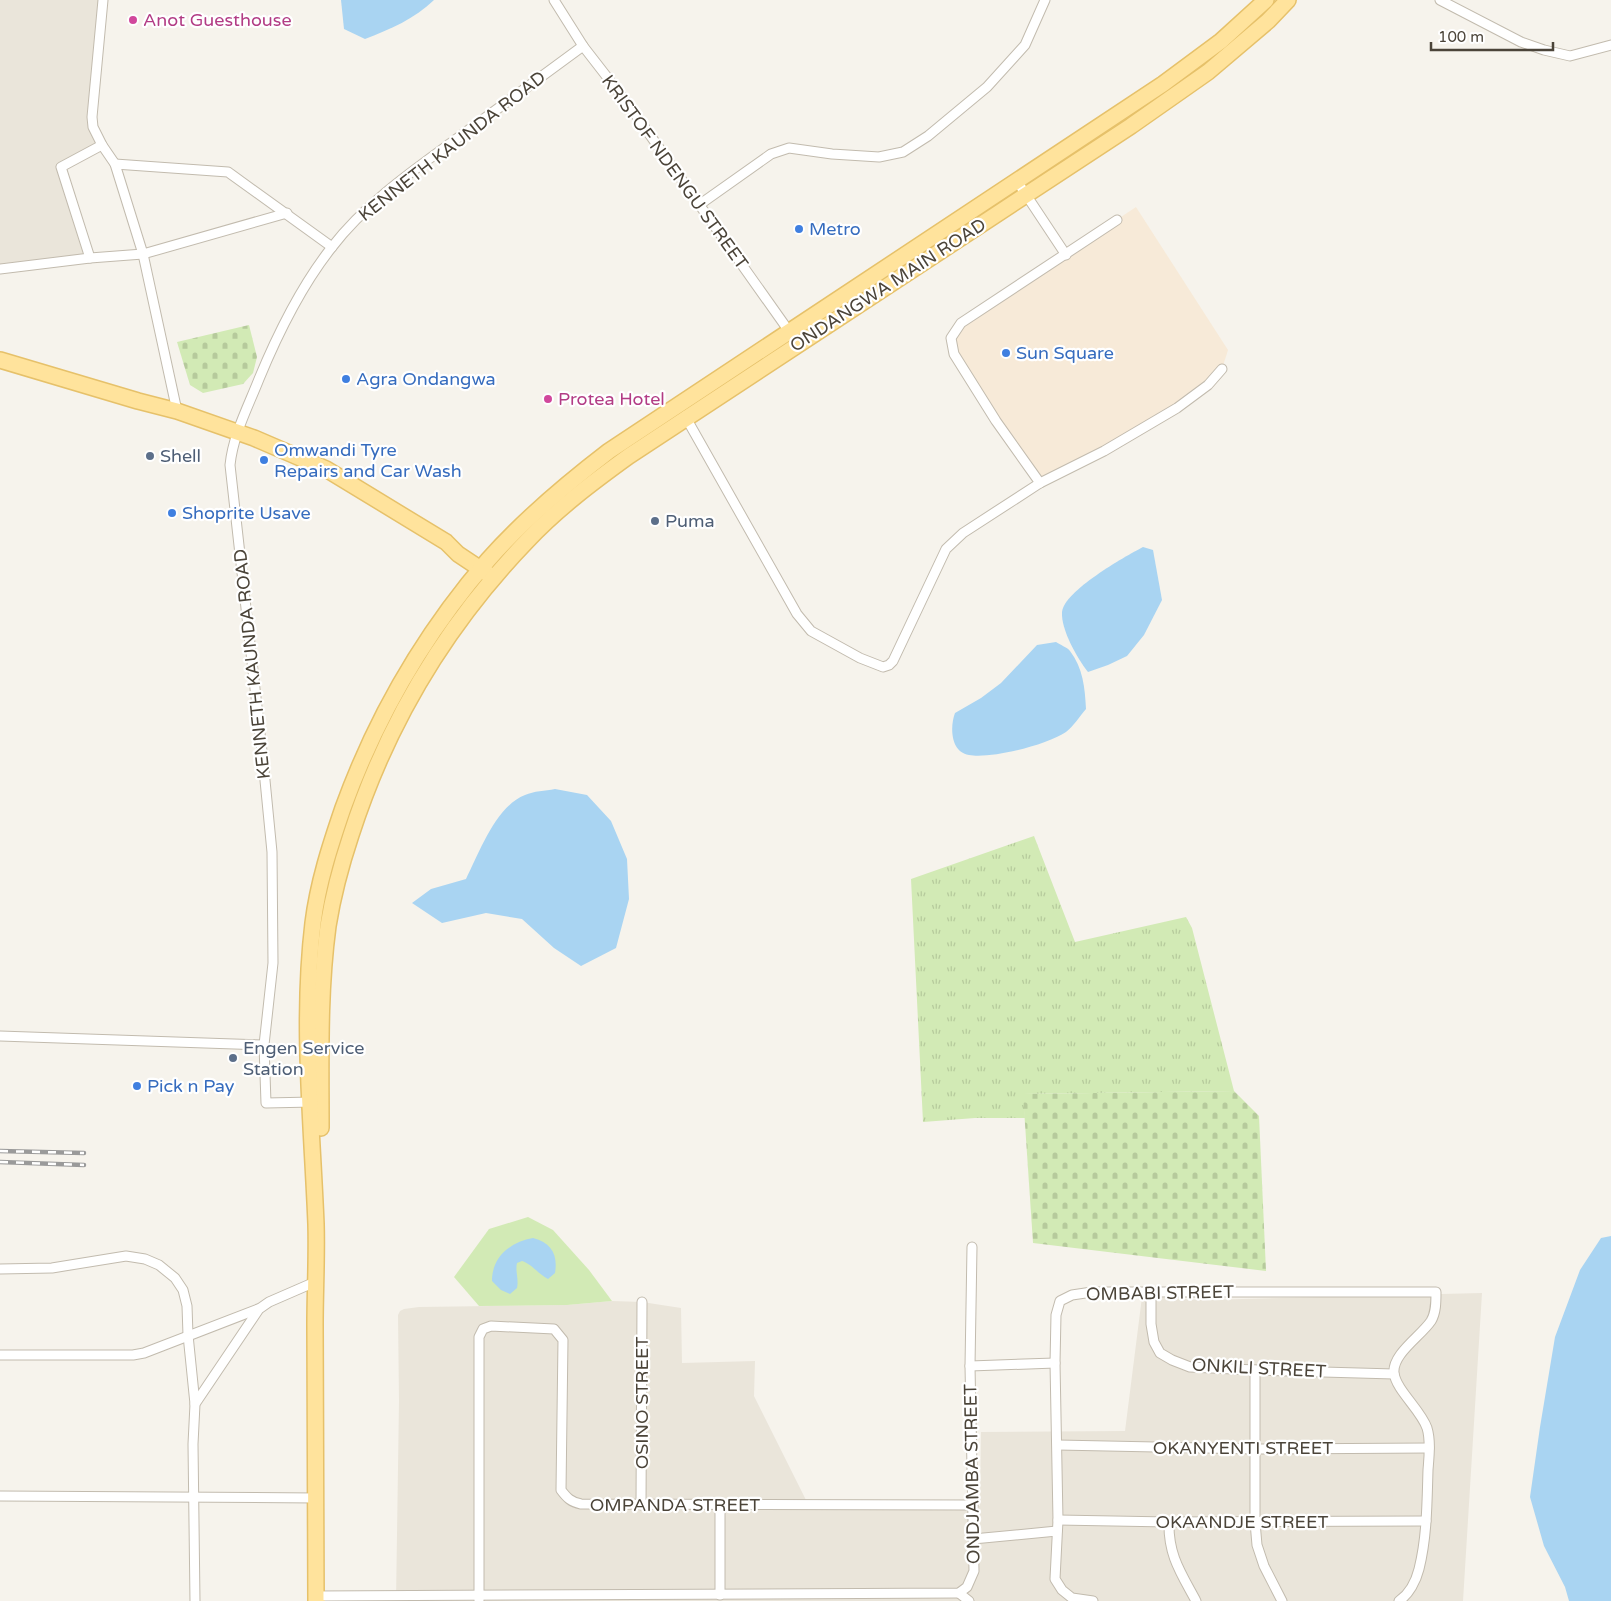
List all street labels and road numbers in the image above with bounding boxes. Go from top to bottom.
street label: KENNETH KAUNDA ROAD [354,66,550,226]
street label: KRISTOF NDENGU STREET [597,70,753,274]
street label: ONDANGWA MAIN ROAD [786,213,990,357]
street label: KENNETH KAUNDA ROAD [229,548,275,780]
street label: OMBABI STREET [1086,1281,1234,1305]
street label: OSINO STREET [631,1337,653,1469]
street label: ONKILI STREET [1191,1353,1327,1383]
street label: ONDJAMBA STREET [959,1384,985,1564]
street label: OKANYENTI STREET [1153,1437,1333,1459]
street label: OMPANDA STREET [590,1494,760,1516]
street label: OKAANDJE STREET [1155,1511,1329,1533]

